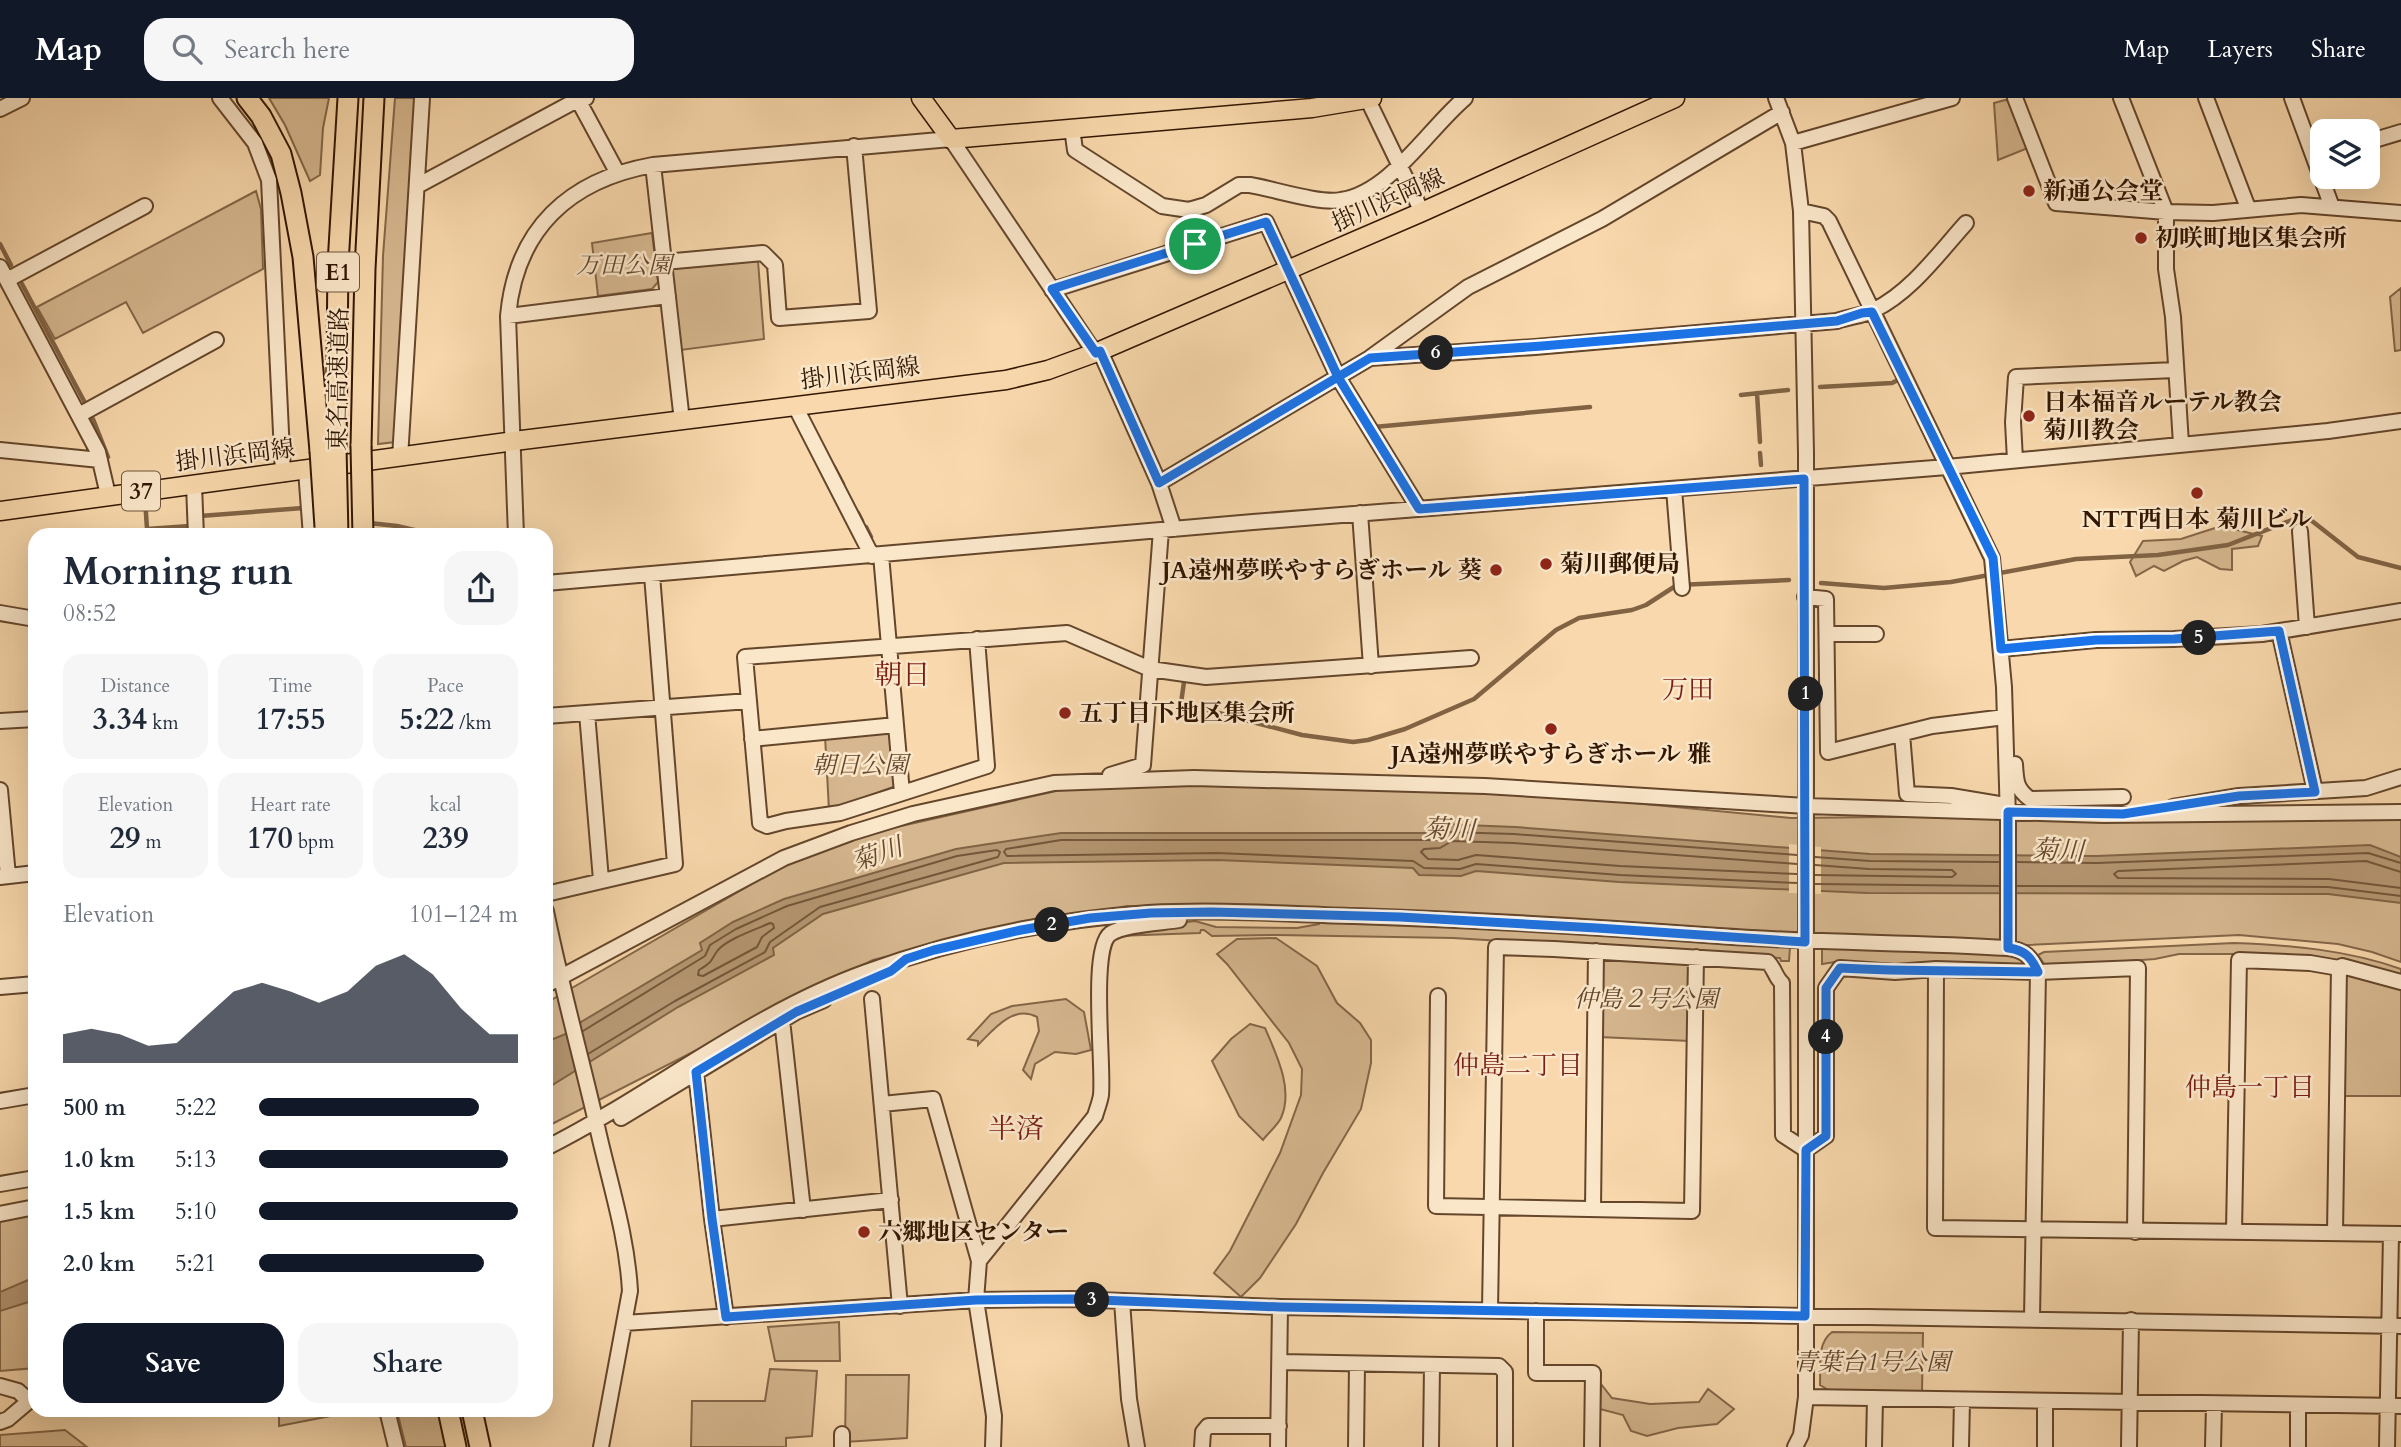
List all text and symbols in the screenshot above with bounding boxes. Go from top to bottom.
search box [144,18,634,81]
text: Map [35,27,102,72]
icon: search [168,30,206,68]
text: Search here [224,32,350,67]
text: Map [2124,33,2170,66]
text: Layers [2208,33,2273,66]
text: Share [2311,33,2366,66]
map controls [2310,119,2380,189]
button: layers [2310,119,2380,189]
street label: 掛川浜岡線 [1327,161,1450,240]
place label: 新通公会堂 [2043,175,2163,208]
marker: 新通公会堂 [2021,183,2037,199]
pin [1165,214,1225,274]
place label: 初咲町地区集会所 [2155,222,2347,255]
icon: arrive [1176,225,1214,263]
marker: 初咲町地区集会所 [2133,230,2149,246]
park label: 万田公園 [576,249,676,282]
road number: E1 [317,252,359,292]
street label: 東名高速道路 [321,307,356,451]
pin: 6 [1418,336,1454,370]
text: 6 [1431,339,1440,365]
street label: 掛川浜岡線 [798,350,922,397]
place label: 日本福音ルーテル教会 菊川教会 [2043,386,2282,447]
marker: 日本福音ルーテル教会 菊川教会 [2021,408,2037,424]
street label: 掛川浜岡線 [173,432,297,479]
road number: 37 [122,472,160,510]
marker: NTT西日本 菊川ビル [2189,485,2205,501]
place label: NTT西日本 菊川ビル [2082,503,2312,536]
text: Morning run [63,546,293,598]
place label: 菊川郵便局 [1560,548,1680,581]
button: share [444,551,518,625]
place label: JA遠州夢咲やすらぎホール 葵 [1159,554,1482,587]
marker: 菊川郵便局 [1538,556,1554,572]
marker: JA遠州夢咲やすらぎホール 葵 [1488,562,1504,578]
text: 08:52 [63,598,116,629]
pin: 5 [2182,620,2216,656]
text: 5 [2194,624,2203,650]
district label: 朝日 [874,656,930,694]
district label: 万田 [1662,672,1714,707]
text: Distance [101,673,170,699]
text: Time [269,673,312,699]
text: Pace [427,673,464,699]
pin: 1 [1788,676,1824,712]
text: 1 [1801,680,1810,706]
place label: 五丁目下地区集会所 [1079,697,1295,730]
text: 3.34 [92,699,147,740]
text: 17:55 [255,699,326,740]
text: 5:22 [399,699,454,740]
marker: 五丁目下地区集会所 [1057,705,1073,721]
text: km [147,710,179,736]
text: /km [454,710,492,736]
marker: JA遠州夢咲やすらぎホール 雅 [1543,721,1559,737]
place label: JA遠州夢咲やすらぎホール 雅 [1388,738,1711,771]
park label: 朝日公園 [812,749,912,782]
text: Elevation [98,792,173,818]
text: Heart rate [250,792,331,818]
text: kcal [430,792,461,818]
water label: 菊川 [1422,811,1479,848]
text: 29 [110,818,140,859]
text: 170 [247,818,293,859]
text: 239 [422,818,469,859]
water label: 菊川 [847,828,910,880]
text: m [140,829,161,855]
text: bpm [293,829,334,855]
water label: 菊川 [2031,832,2088,869]
text: Elevation [63,899,154,930]
text: 101–124 m [409,899,518,930]
pin: 2 [1034,908,1070,942]
text: 2 [1047,911,1056,937]
park label: 仲島２号公園 [1574,983,1722,1016]
pin: 4 [1808,1020,1843,1054]
text: 4 [1821,1023,1830,1049]
district label: 仲島二丁目 [1453,1048,1583,1083]
district label: 仲島一丁目 [2185,1070,2315,1105]
text: 500 m [63,1092,126,1123]
text: 5:22 [175,1092,216,1123]
district label: 半済 [988,1110,1044,1148]
text: 1.0 km [63,1144,135,1175]
text: 5:13 [175,1144,216,1175]
text: 1.5 km [63,1196,135,1227]
text: 5:10 [175,1196,216,1227]
place label: 六郷地区センター [878,1216,1069,1249]
marker: 六郷地区センター [856,1224,872,1240]
text: 2.0 km [63,1248,135,1279]
text: 5:21 [175,1248,216,1279]
pin: 3 [1074,1282,1110,1318]
text: 3 [1087,1286,1096,1312]
button: Save [63,1323,284,1403]
button: Share [298,1323,518,1403]
park label: 青葉台1号公園 [1794,1346,1954,1379]

